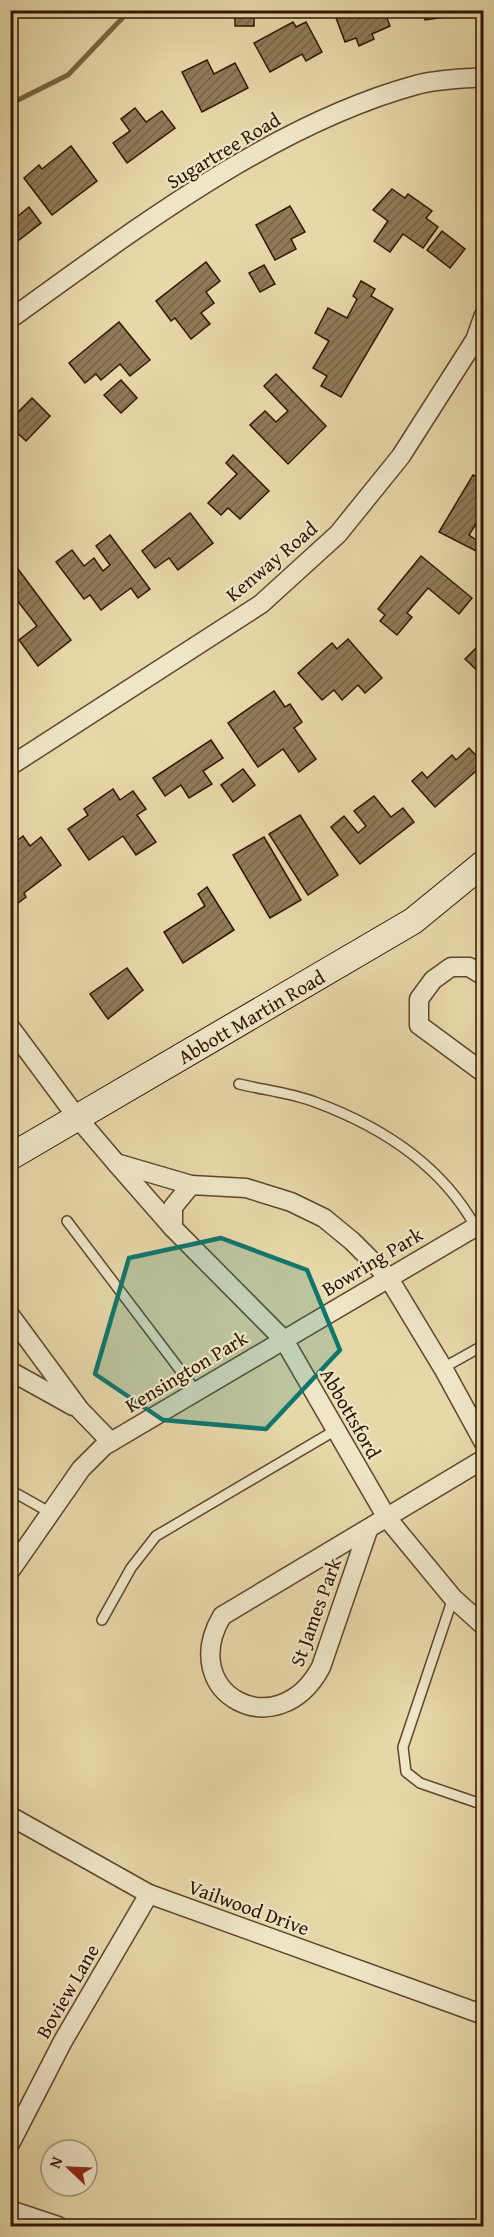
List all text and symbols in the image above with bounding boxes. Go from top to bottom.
street label: Sugartree Road [161,104,286,195]
street label: Kenway Road [219,514,323,608]
street label: Abbott Martin Road [172,961,330,1070]
street label: Bowring Park [316,1219,429,1303]
street label: Kensington Park [119,1322,254,1419]
street label: Abbottsford [313,1362,389,1464]
street label: St James Park [282,1553,348,1670]
street label: Vailwood Drive [184,1872,314,1942]
street label: Boview Lane [28,1938,106,2044]
north arrow [39,2138,99,2198]
text: N [42,2152,68,2172]

